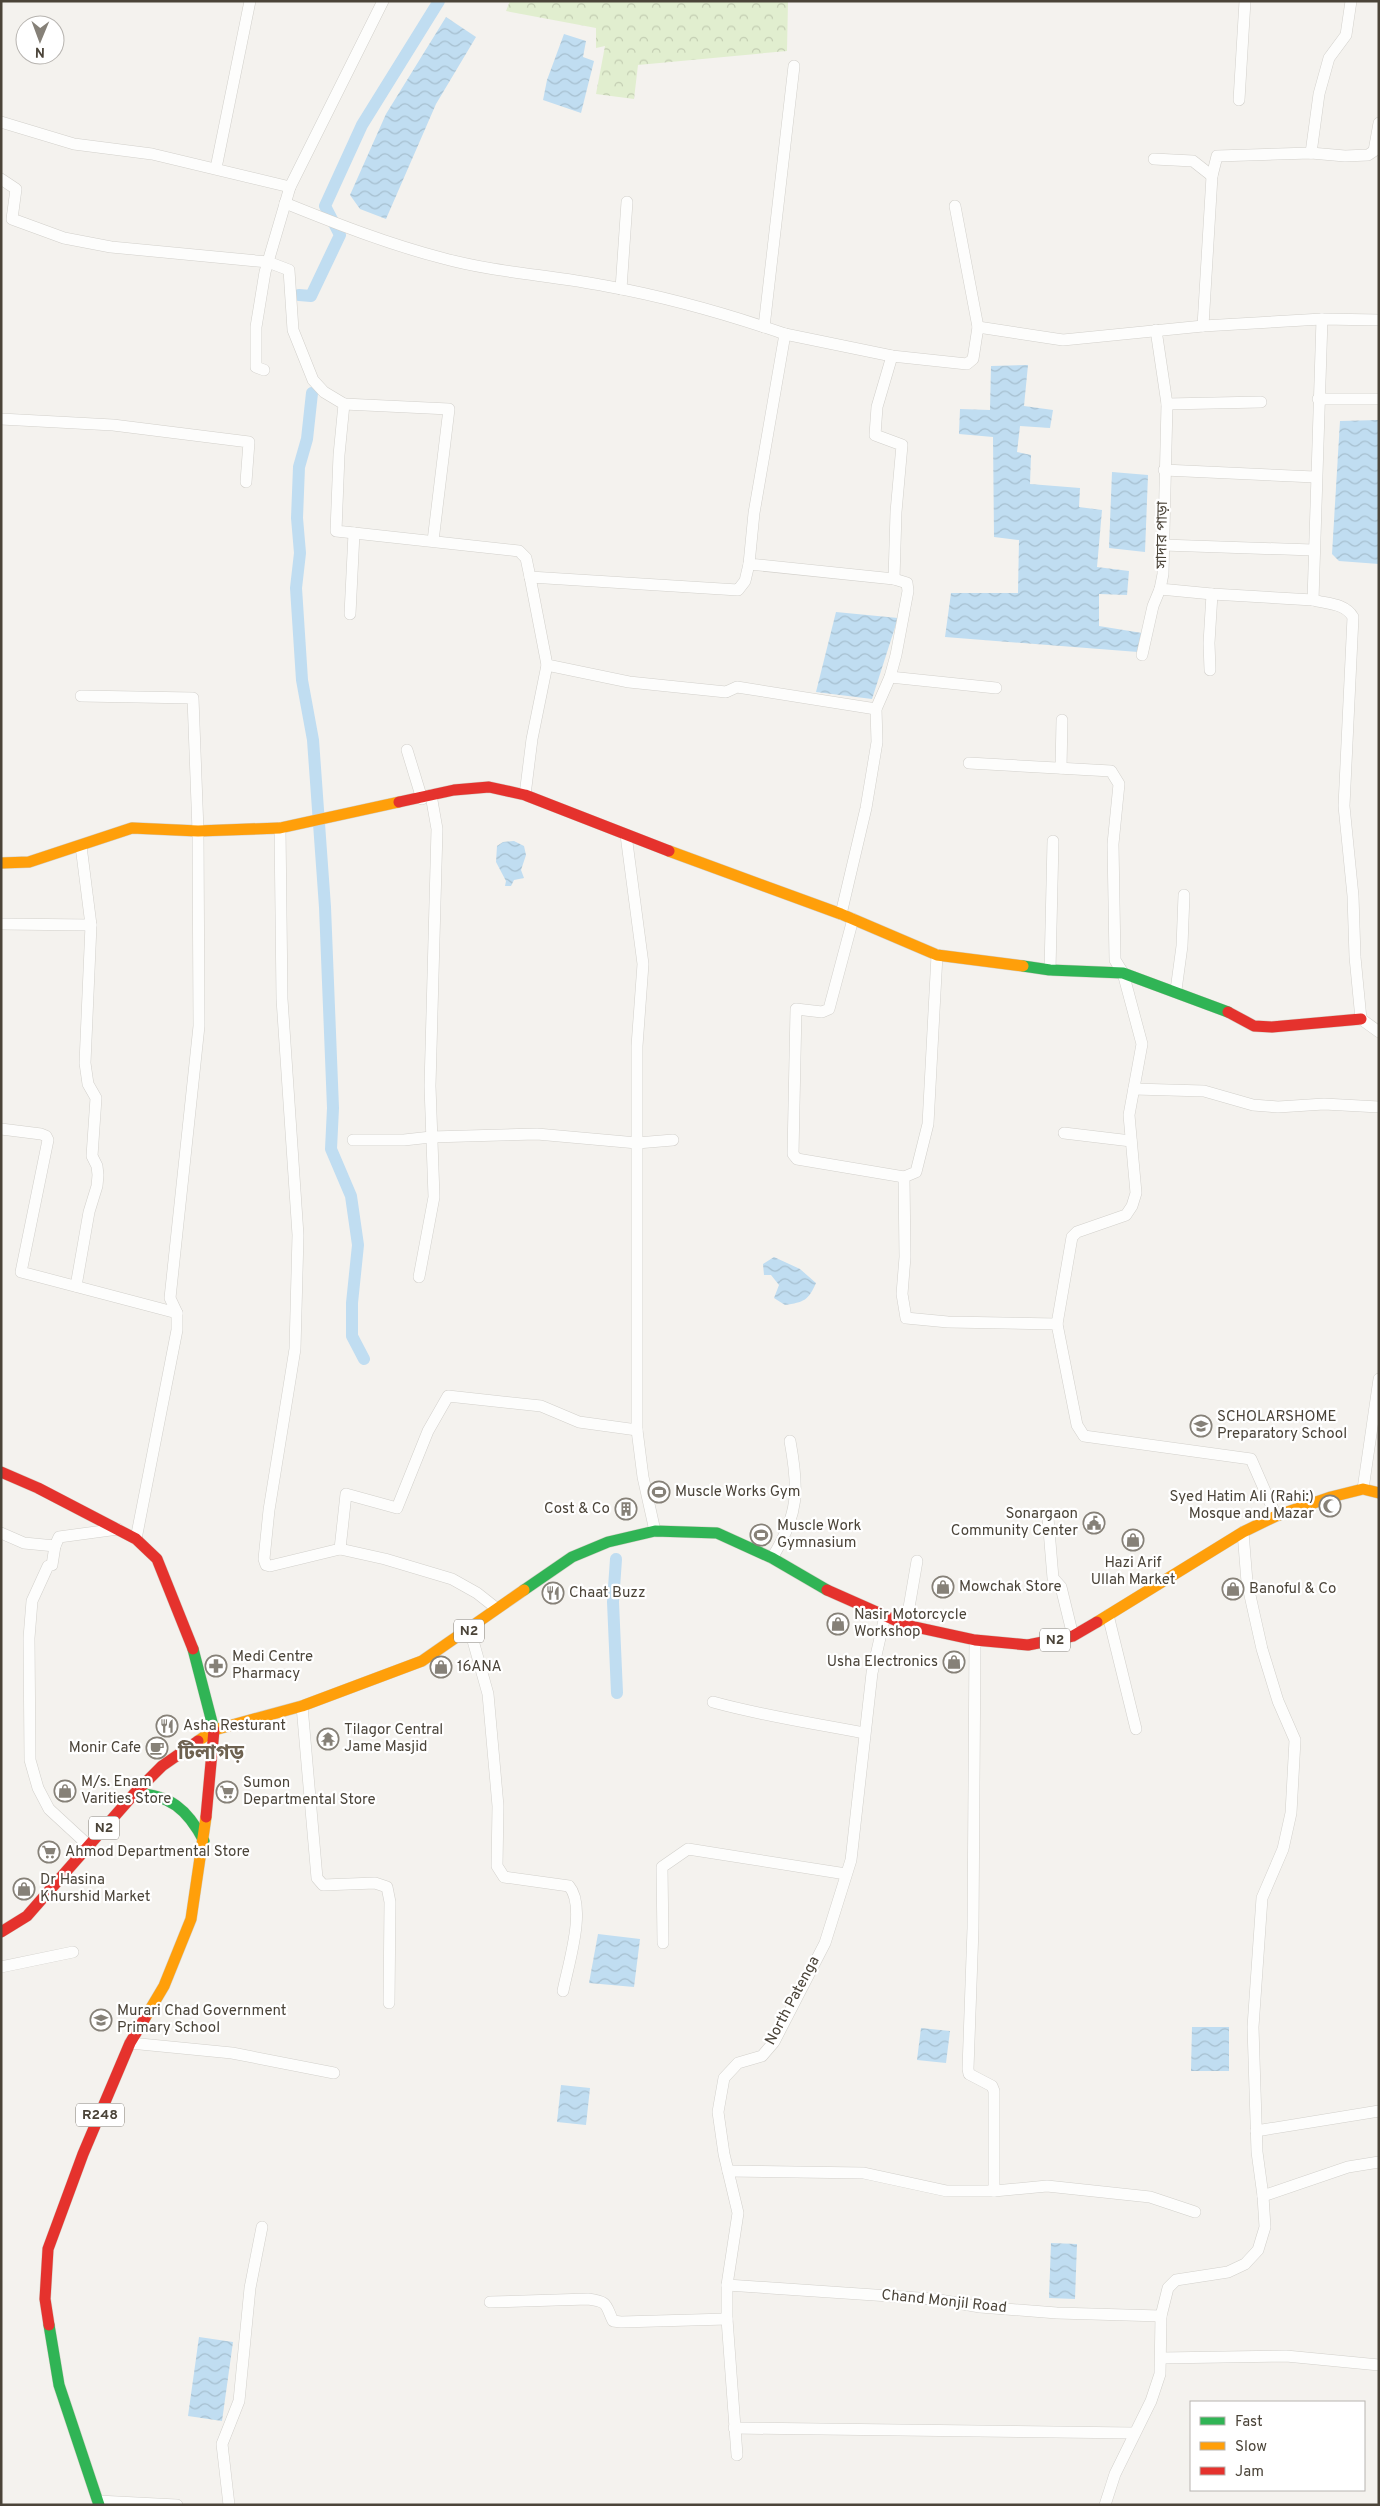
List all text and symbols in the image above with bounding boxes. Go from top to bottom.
north arrow [15,15,65,65]
text: N [35,43,45,60]
street label: সাদার পাড়া [1153,500,1173,570]
place label: SCHOLARSHOME Preparatory School [1217,1408,1347,1444]
school or university icon: SCHOLARSHOME Preparatory School [1189,1414,1213,1438]
sports icon: Muscle Works Gym [647,1480,671,1504]
place label: Muscle Works Gym [675,1483,801,1502]
place label: Syed Hatim Ali (Rahi:) Mosque and Mazar [1170,1488,1314,1524]
mosque icon: Syed Hatim Ali (Rahi:) Mosque and Mazar [1318,1494,1342,1518]
building icon: Cost & Co [614,1497,638,1521]
place label: Cost & Co [544,1500,610,1519]
place label: Sonargaon Community Center [951,1505,1078,1541]
public building icon: Sonargaon Community Center [1082,1511,1106,1535]
place label: Muscle Work Gymnasium [777,1517,861,1553]
sports icon: Muscle Work Gymnasium [749,1523,773,1547]
shop icon: Hazi Arif Ullah Market [1121,1528,1145,1552]
place label: Hazi Arif Ullah Market [1091,1554,1175,1590]
shop icon: Mowchak Store [931,1575,955,1599]
shop icon: Banoful & Co [1221,1577,1245,1601]
place label: Mowchak Store [959,1578,1061,1597]
place label: Banoful & Co [1249,1580,1336,1599]
restaurant icon: Chaat Buzz [541,1581,565,1605]
place label: Chaat Buzz [569,1584,645,1603]
place label: Nasir Motorcycle Workshop [854,1606,967,1642]
shop icon: Nasir Motorcycle Workshop [826,1612,850,1636]
road number: N2 [454,1620,484,1642]
road number: N2 [1040,1628,1070,1652]
place label: Medi Centre Pharmacy [232,1648,313,1684]
shop icon: Usha Electronics [942,1650,966,1674]
place label: Usha Electronics [827,1653,938,1672]
pharmacy icon: Medi Centre Pharmacy [204,1654,228,1678]
shop icon: 16ANA [429,1655,453,1679]
place label: 16ANA [457,1658,502,1677]
restaurant icon: Asha Resturant [155,1714,179,1738]
place label: Asha Resturant [183,1717,286,1736]
place label: Tilagor Central Jame Masjid [344,1721,443,1757]
temple icon: Tilagor Central Jame Masjid [316,1727,340,1751]
cafe icon: Monir Cafe [145,1736,169,1760]
place label: Monir Cafe [69,1739,141,1758]
district label: টিলাগড় [177,1740,244,1767]
place label: M/s. Enam Varities Store [81,1773,171,1809]
place label: Sumon Departmental Store [243,1774,376,1810]
shop icon: M/s. Enam Varities Store [53,1779,77,1803]
supermarket icon: Sumon Departmental Store [215,1780,239,1804]
road number: N2 [89,1816,119,1840]
supermarket icon: Ahmod Departmental Store [37,1840,61,1864]
place label: Ahmod Departmental Store [65,1843,250,1862]
place label: Dr Hasina Khurshid Market [40,1871,150,1907]
shop icon: Dr Hasina Khurshid Market [12,1877,36,1901]
street label: North Patenga [762,1953,824,2049]
place label: Murari Chad Government Primary School [117,2002,287,2038]
school or university icon: Murari Chad Government Primary School [89,2008,113,2032]
road number: R248 [76,2104,124,2126]
street label: Chand Monjil Road [880,2286,1008,2318]
legend [1190,2401,1365,2491]
text: Fast [1235,2413,1263,2432]
text: Slow [1235,2438,1267,2457]
text: Jam [1235,2463,1264,2482]

